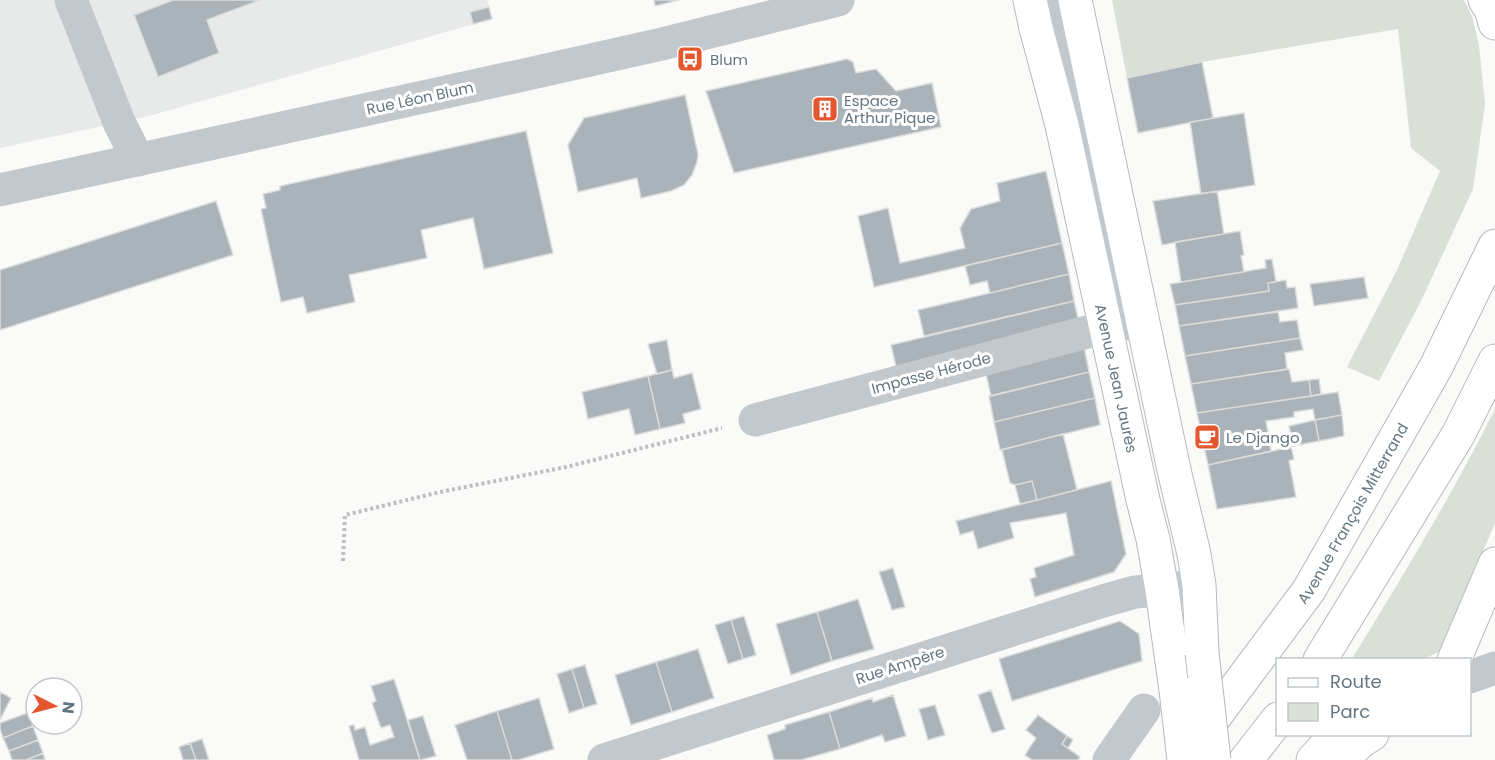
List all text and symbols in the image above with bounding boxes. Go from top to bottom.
bus stop icon: Blum [675,44,705,74]
place label: Blum [710,49,748,70]
street label: Rue Léon Blum [365,76,475,120]
place label: Espace Arthur Pique [844,90,935,128]
building icon: Espace Arthur Pique [810,94,840,124]
street label: Avenue Jean Jaurès [1090,302,1143,455]
street label: Impasse Hérode [869,347,993,399]
street label: Avenue François Mitterrand [1292,419,1413,608]
cafe icon: Le Django [1192,422,1222,452]
place label: Le Django [1226,427,1300,448]
street label: Rue Ampère [853,641,947,689]
legend [1276,658,1471,736]
text: Route [1330,669,1382,694]
north arrow [24,676,84,736]
text: Parc [1330,699,1370,724]
text: N [56,700,80,715]

